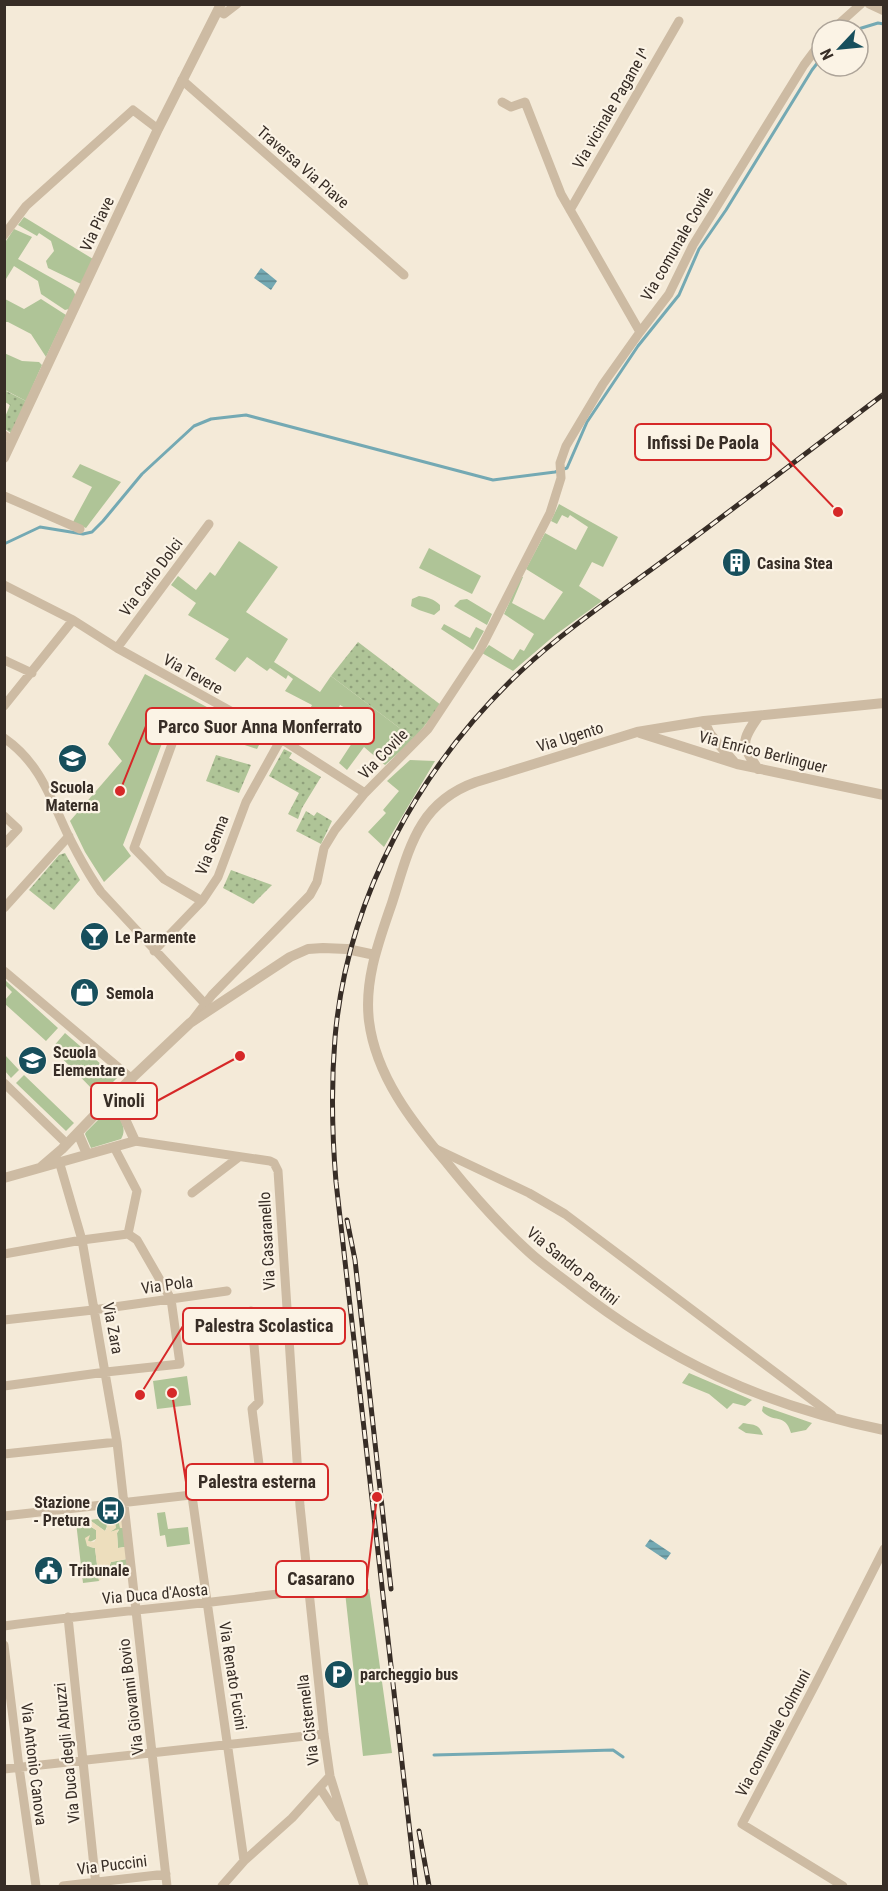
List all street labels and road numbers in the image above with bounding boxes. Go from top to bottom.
street label: Via vicinale Pagane I^ [569,44,653,172]
street label: Traversa Via Piave [253,122,353,212]
street label: Via comunale Covile [637,184,717,304]
street label: Via Piave [76,194,118,254]
street label: Via Carlo Dolci [115,534,187,620]
street label: Via Tevere [160,650,226,698]
street label: Via Ugento [534,718,606,756]
street label: Via Covile [354,725,412,783]
street label: Via Enrico Berlinguer [697,727,829,777]
street label: Via Senna [191,812,233,878]
street label: Via Casaranello [255,1191,279,1291]
street label: Via Sandro Pertini [523,1223,623,1309]
street label: Via Pola [140,1272,194,1298]
street label: Via Zara [99,1301,127,1355]
street label: Via Duca d'Aosta [101,1580,209,1608]
street label: Via Renato Fucini [215,1620,251,1732]
street label: Via Giovanni Bovio [114,1638,148,1756]
street label: Via comunale Colmuni [731,1666,815,1800]
street label: Via Cisternella [293,1673,323,1767]
street label: Via Duca degli Abruzzi [50,1682,84,1824]
street label: Via Antonio Canova [17,1702,51,1826]
street label: Via Puccini [76,1851,148,1879]

